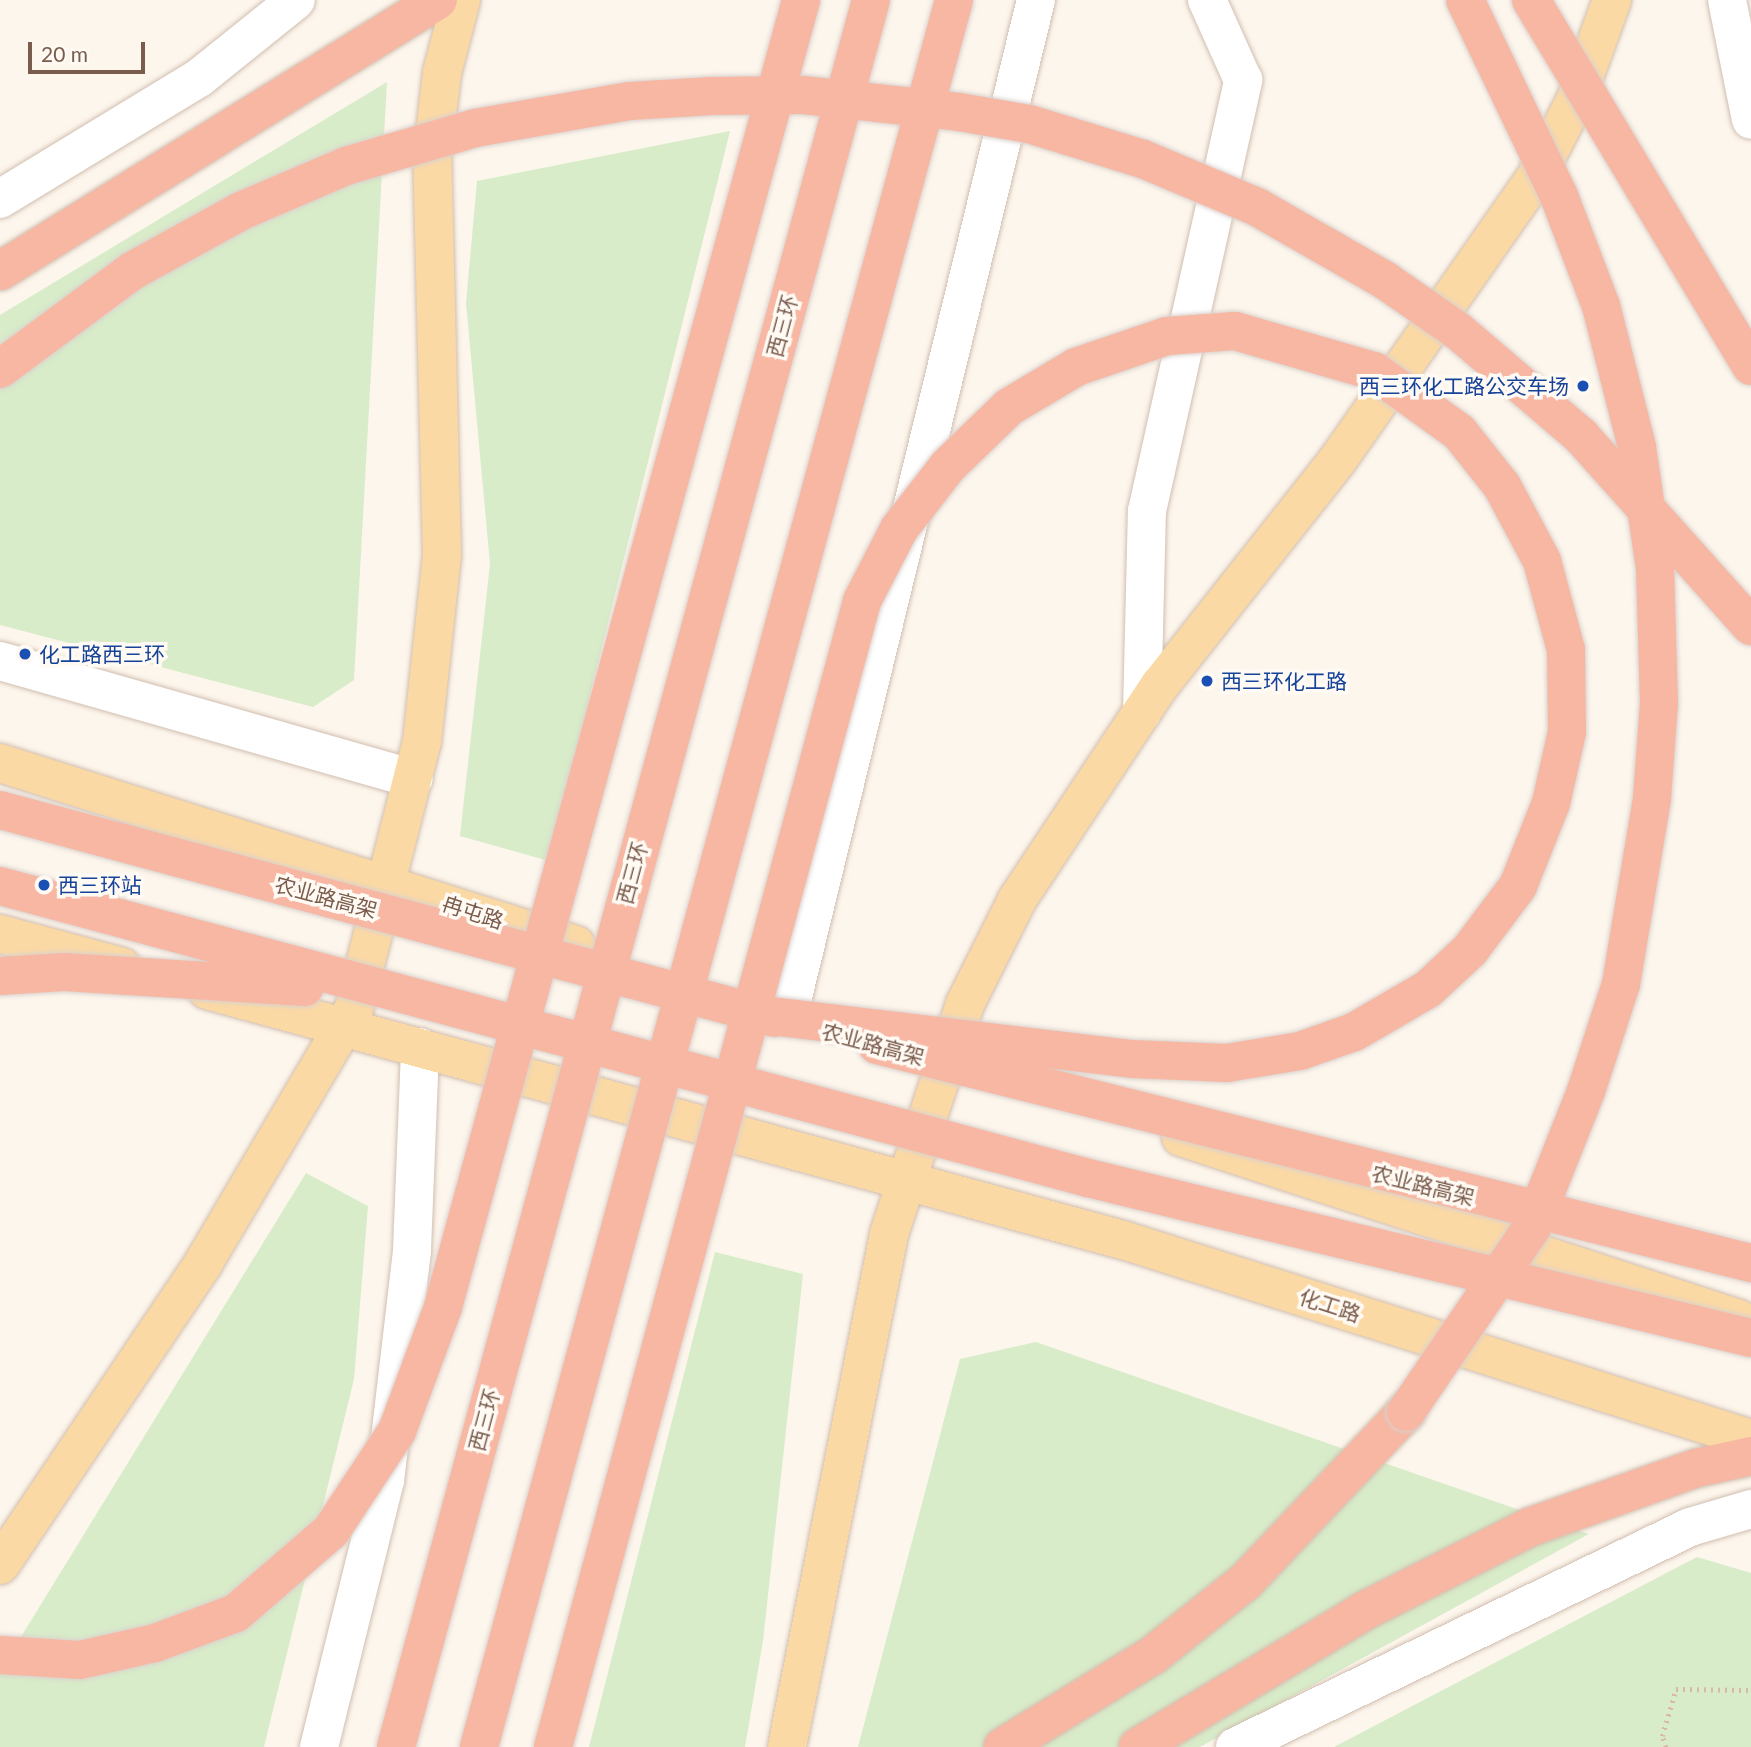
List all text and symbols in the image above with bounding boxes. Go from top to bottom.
scale bar [32,28,149,72]
text: 20 m [41,41,88,66]
street label: 西三环 [762,292,802,360]
place label: 西三环化工路公交车场 [1359,373,1569,399]
marker: 西三环化工路公交车场 [1575,378,1591,394]
place label: 化工路西三环 [39,641,165,667]
marker: 化工路西三环 [17,646,33,662]
place label: 西三环化工路 [1221,668,1347,694]
marker: 西三环化工路 [1199,673,1215,689]
street label: 西三环 [612,839,652,907]
street label: 农业路高架 [272,871,380,923]
place label: 西三环站 [58,872,142,898]
marker: 西三环站 [36,877,52,893]
street label: 冉屯路 [439,890,507,934]
street label: 农业路高架 [819,1018,927,1070]
street label: 农业路高架 [1369,1160,1477,1210]
street label: 化工路 [1296,1283,1364,1327]
street label: 西三环 [464,1386,504,1454]

